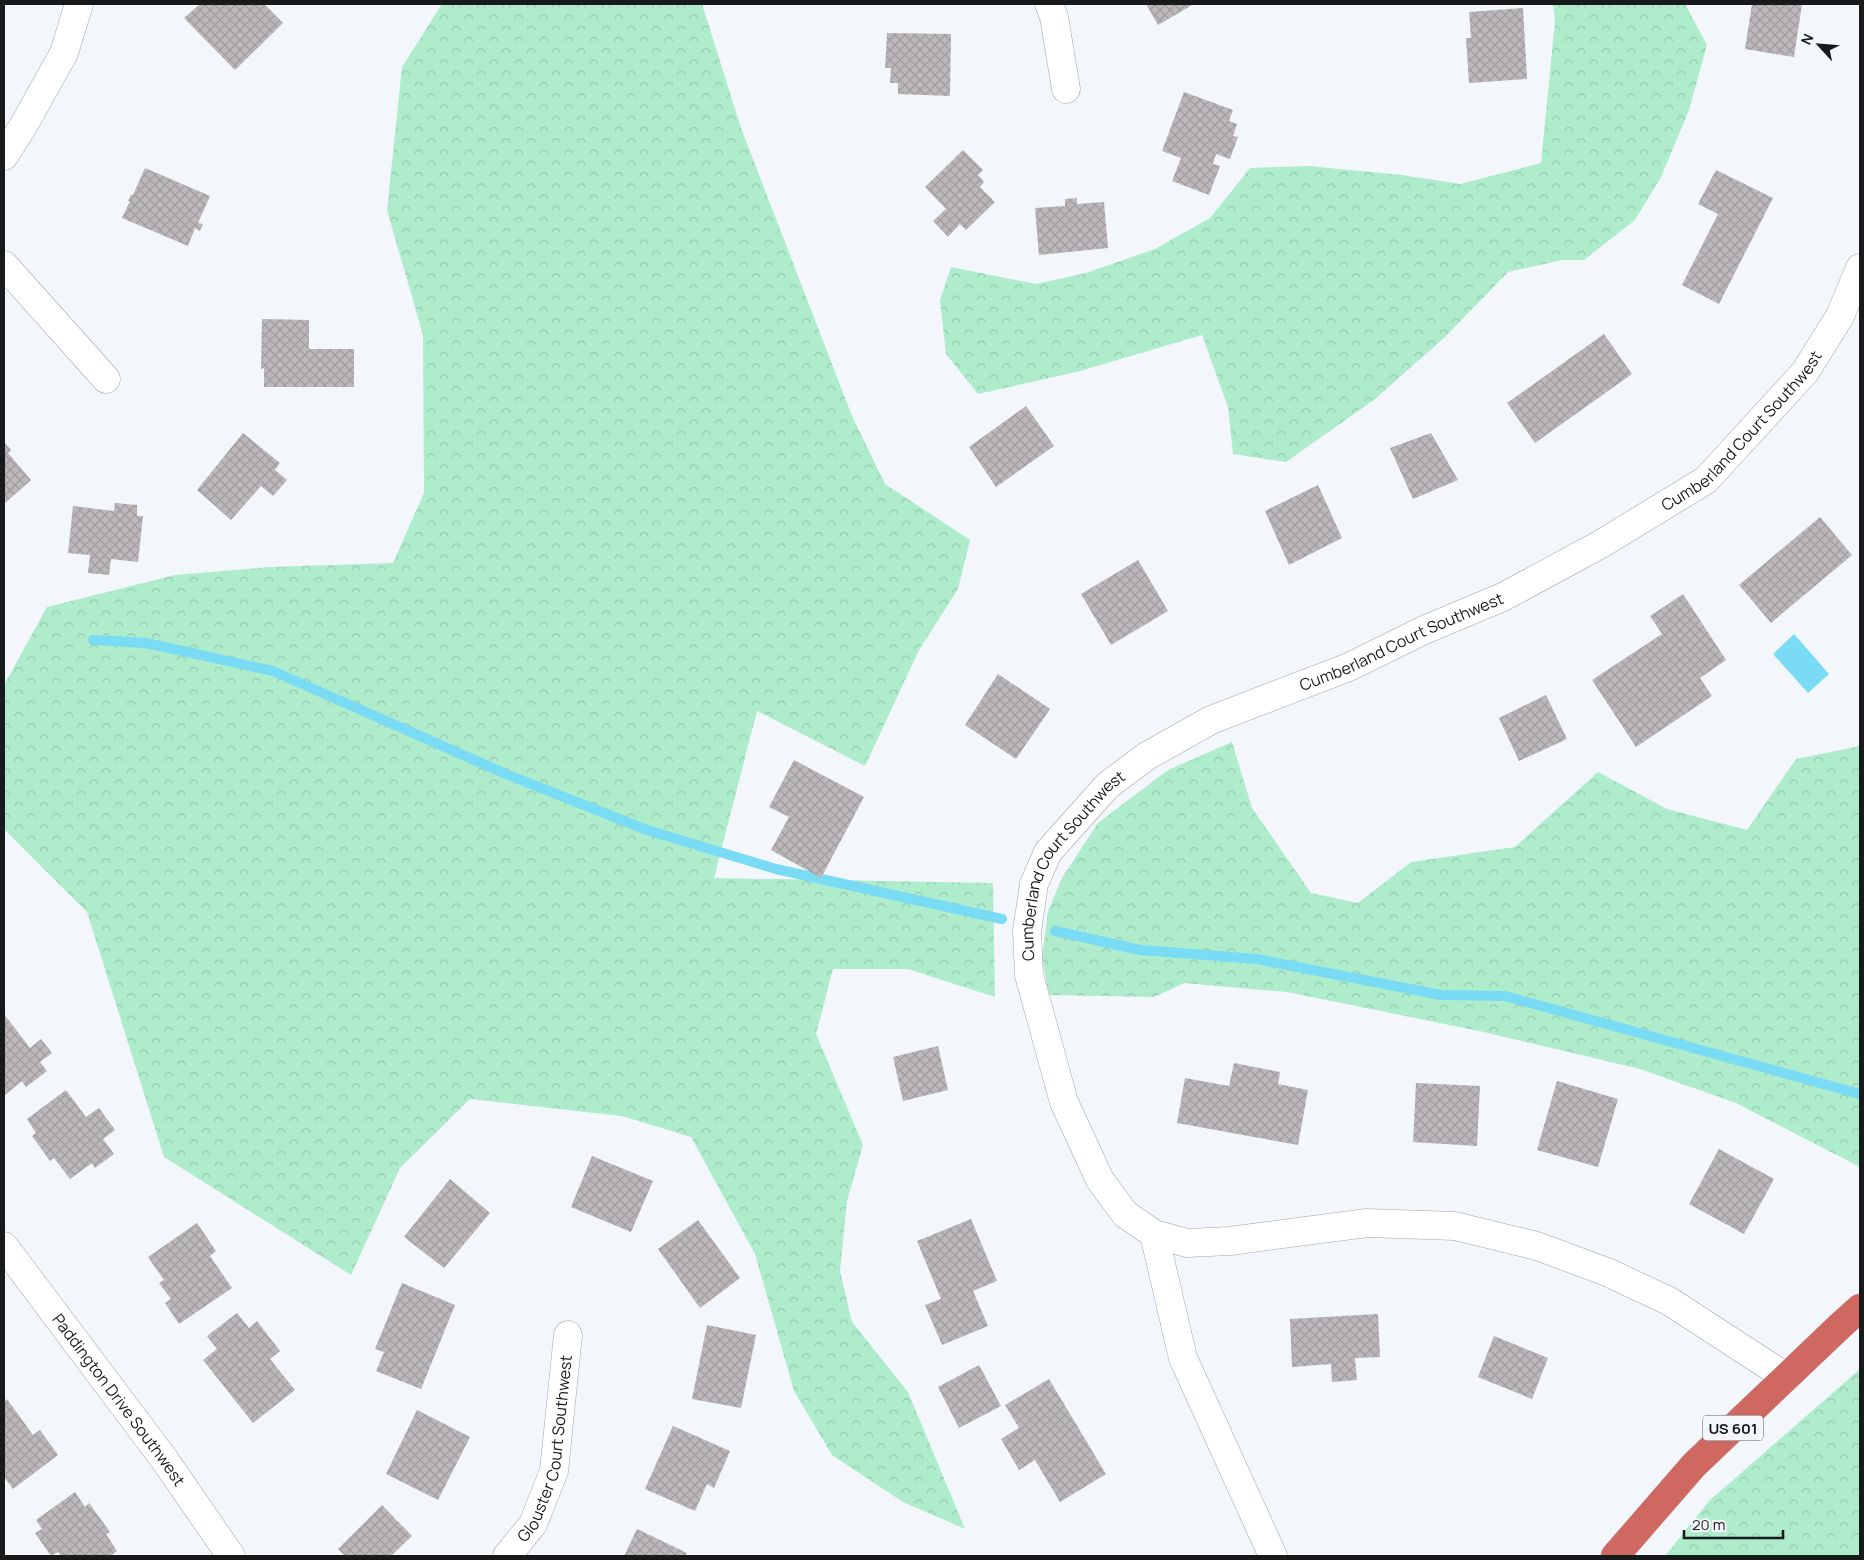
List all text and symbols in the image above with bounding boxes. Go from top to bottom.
north arrow [1794,20,1844,70]
text: N [1796,30,1818,48]
street label: Cumberland Court Southwest [1657,346,1827,516]
street label: Cumberland Court Southwest [1296,587,1507,696]
street label: Cumberland Court Southwest [1016,765,1129,961]
street label: Paddington Drive Southwest [48,1309,190,1490]
street label: Glouster Court Southwest [512,1354,577,1547]
road number: US 601 [1703,1416,1763,1440]
scale bar [1684,1508,1783,1540]
text: 20 m [1692,1514,1725,1535]

